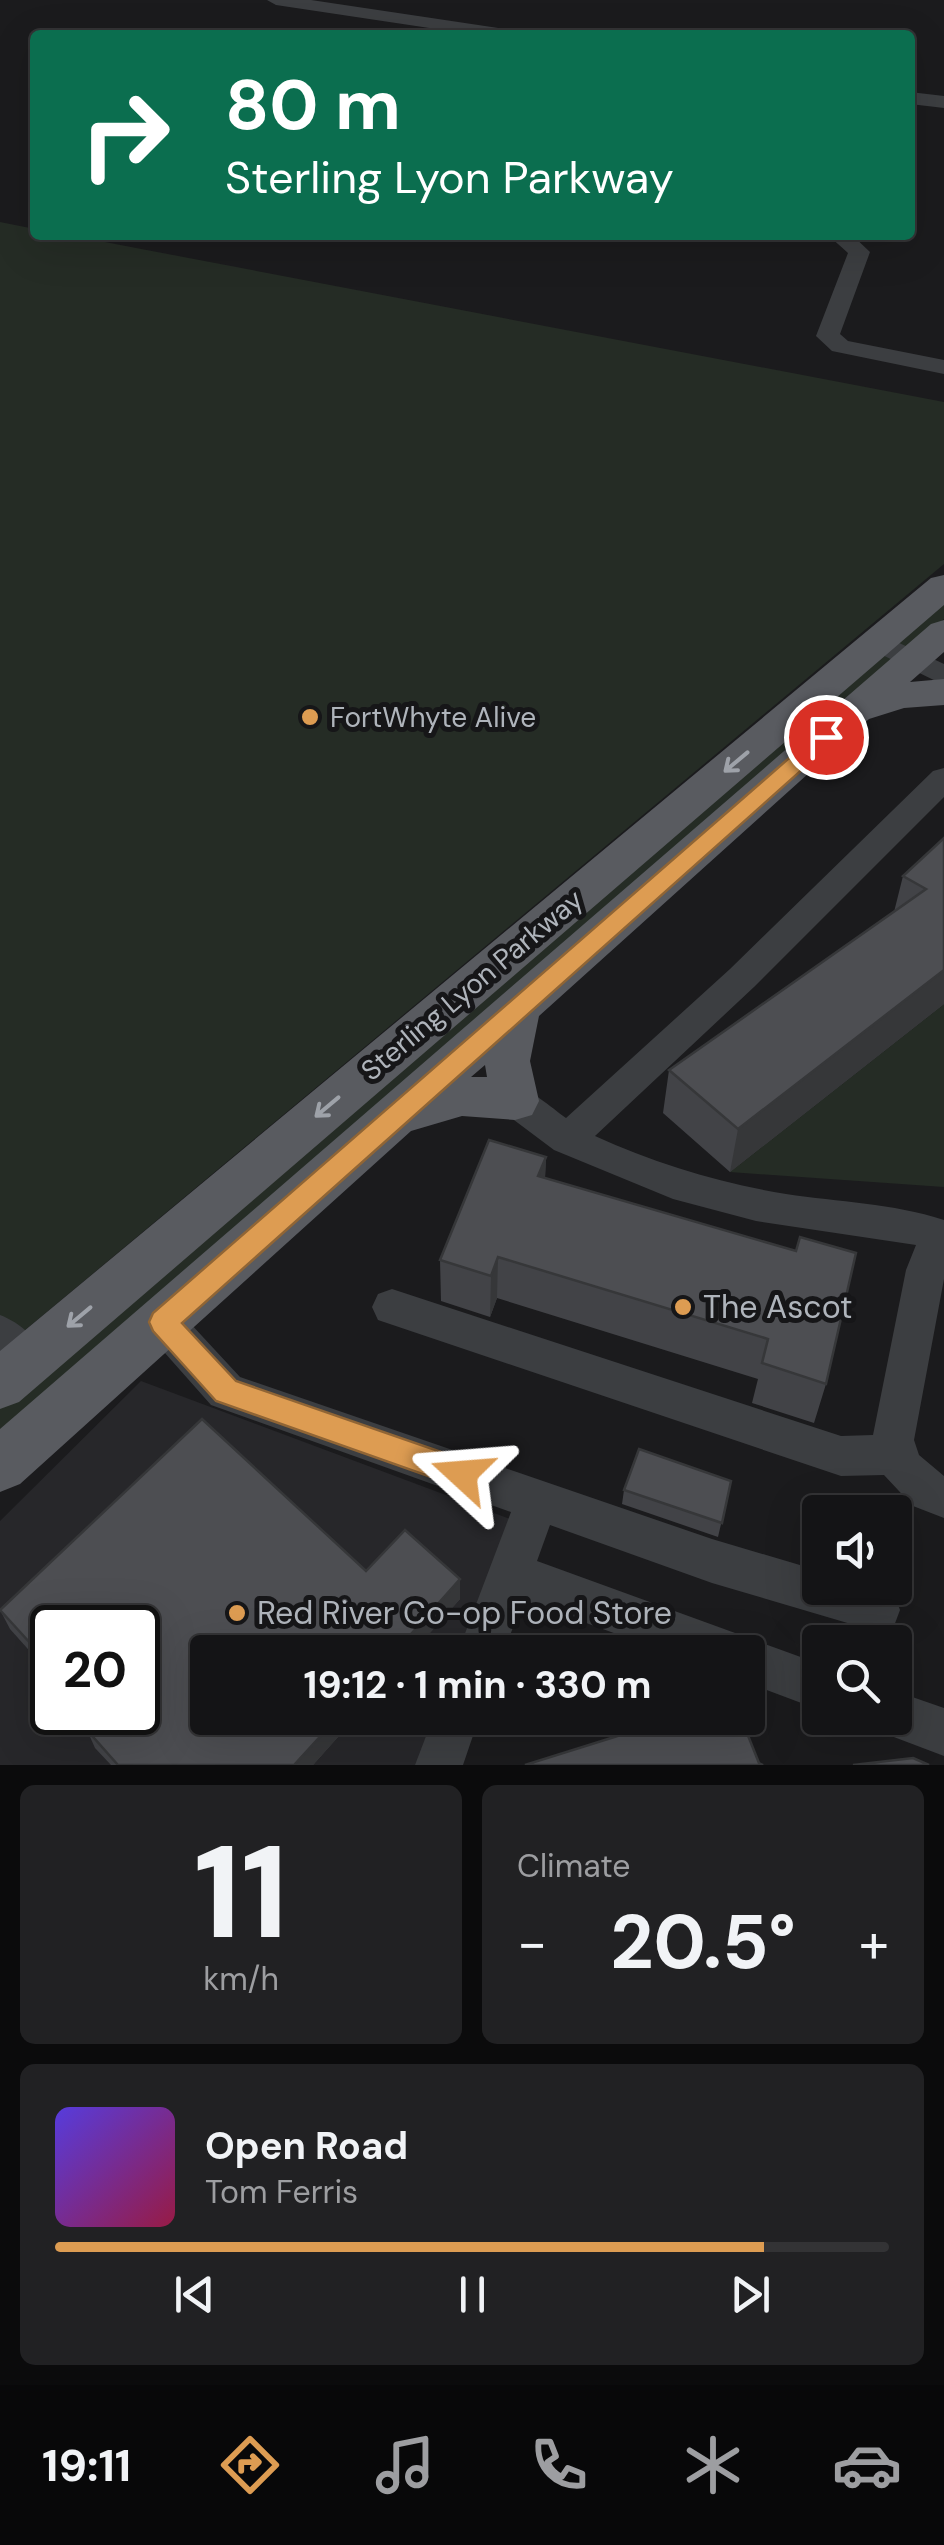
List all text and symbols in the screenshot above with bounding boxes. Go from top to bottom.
text: 80 m [225,60,401,151]
icon: right [60,70,190,200]
text: Sterling Lyon Parkway [225,148,674,207]
pin [784,695,869,780]
place label: FortWhyte Alive [330,699,536,736]
marker: FortWhyte Alive [299,706,321,728]
icon: arrive [799,710,854,765]
one-way arrow [724,750,749,773]
street label: Sterling Lyon Parkway [353,881,591,1089]
one-way arrow [315,1096,341,1118]
place label: The Ascot [703,1286,853,1328]
marker: The Ascot [672,1296,694,1318]
one-way arrow [67,1306,93,1328]
position arrow [410,1422,514,1526]
map controls [802,1495,912,1735]
button: sound [802,1495,912,1605]
place label: Red River Co-op Food Store [257,1592,672,1634]
marker: Red River Co-op Food Store [226,1602,248,1624]
speed limit sign: 20 [30,1605,160,1735]
button: search [802,1625,912,1735]
text: 19:12 · 1 min · 330 m [304,1660,651,1710]
text: 11 [194,1808,288,1977]
text: Climate [517,1845,631,1887]
text: 20.5° [610,1894,796,1991]
text: − [517,1907,547,1979]
text: + [859,1907,889,1979]
text: km/h [203,1958,279,2000]
text: Open Road [205,2121,408,2171]
text: Tom Ferris [205,2171,358,2213]
icon: previous [167,2267,222,2322]
icon: pause [445,2267,500,2322]
icon: next [723,2267,778,2322]
icon: directions [215,2430,285,2500]
icon: music [370,2430,440,2500]
icon: phone [524,2430,594,2500]
icon: climate [678,2430,748,2500]
icon: car [832,2430,902,2500]
text: 19:11 [42,2436,131,2495]

